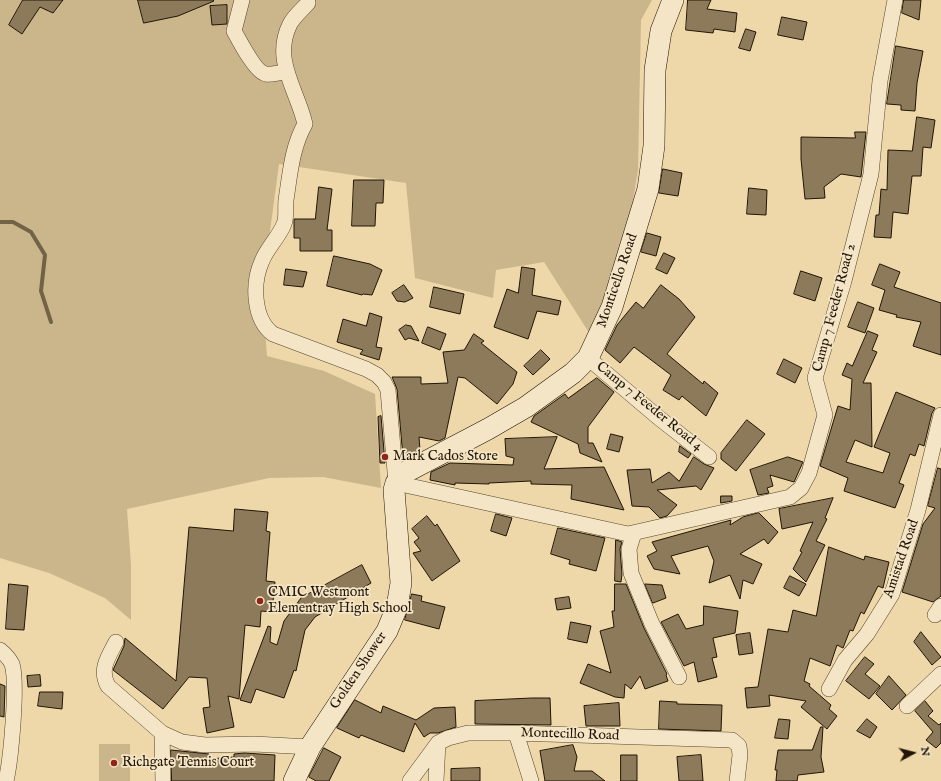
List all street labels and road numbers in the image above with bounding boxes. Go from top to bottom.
street label: Monticello Road [594,232,642,330]
street label: Camp 7 Feeder Road 2 [810,242,860,374]
street label: Camp 7 Feeder Road 4 [592,359,706,455]
street label: Amistad Road [881,518,923,600]
street label: Golden Shower [327,629,391,713]
street label: Montecillo Road [520,725,620,745]

